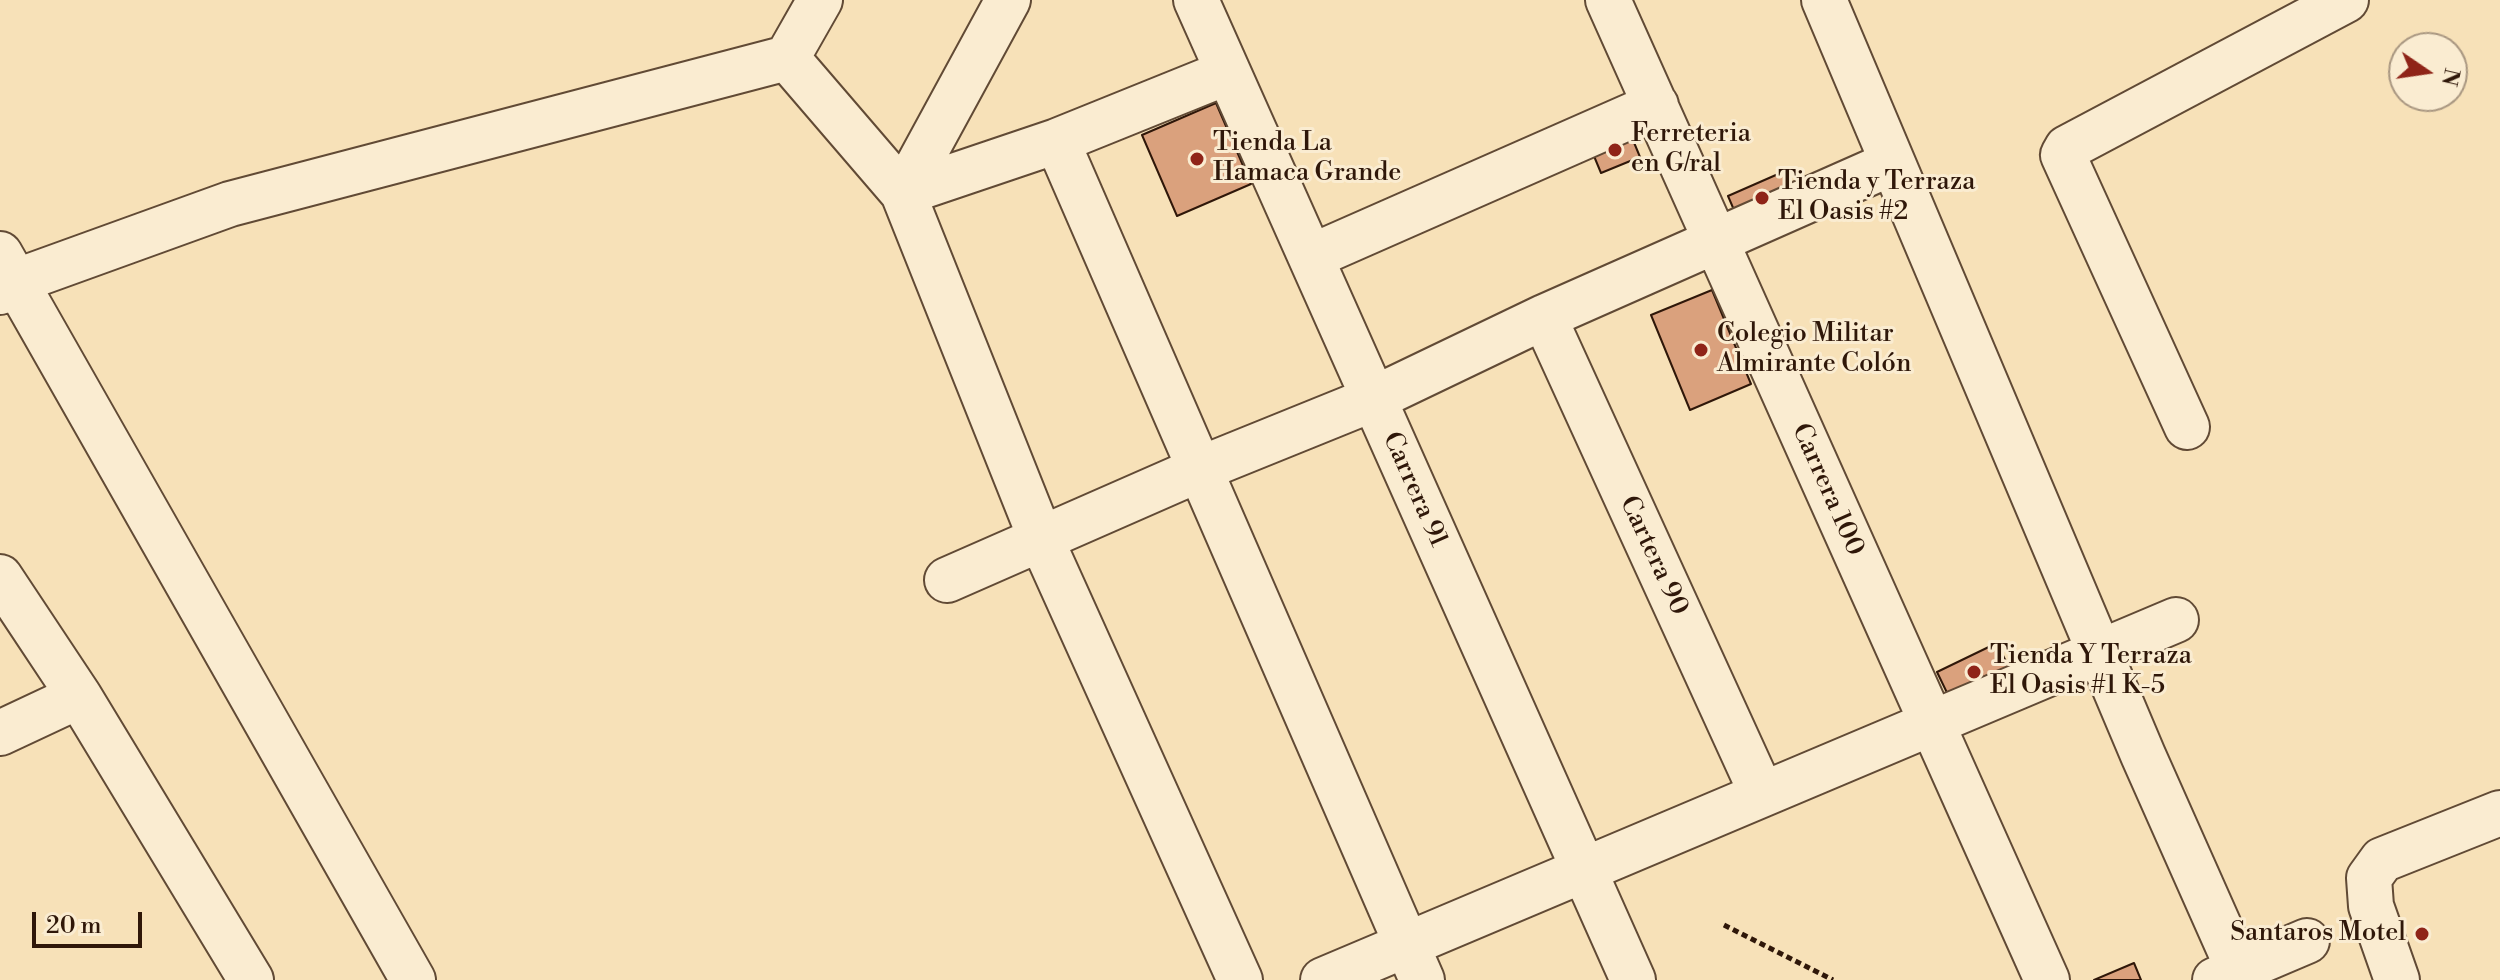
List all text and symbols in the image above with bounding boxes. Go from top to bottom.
north arrow [2388,32,2468,112]
text: N [2435,66,2465,89]
place label: Ferreteria en G/ral [1631,119,1751,180]
place label: Tienda La Hamaca Grande [1213,128,1401,190]
marker: Ferreteria en G/ral [1606,141,1624,159]
marker: Tienda La Hamaca Grande [1188,150,1206,168]
place label: Tienda y Terraza El Oasis #2 [1778,167,1975,228]
marker: Tienda y Terraza El Oasis #2 [1753,189,1771,207]
place label: Colegio Militar Almirante Colón [1717,319,1911,380]
marker: Colegio Militar Almirante Colón [1692,341,1710,359]
street label: Carrera 100 [1784,419,1870,561]
street label: Carrera 91 [1375,428,1453,552]
street label: Cartera 90 [1612,492,1694,620]
place label: Tienda Y Terraza El Oasis #1 K-5 [1990,641,2192,702]
marker: Tienda Y Terraza El Oasis #1 K-5 [1965,663,1983,681]
scale bar [36,896,146,946]
text: 20 m [46,911,102,941]
place label: Santaros Motel [2230,918,2406,950]
marker: Santaros Motel [2413,925,2431,943]

